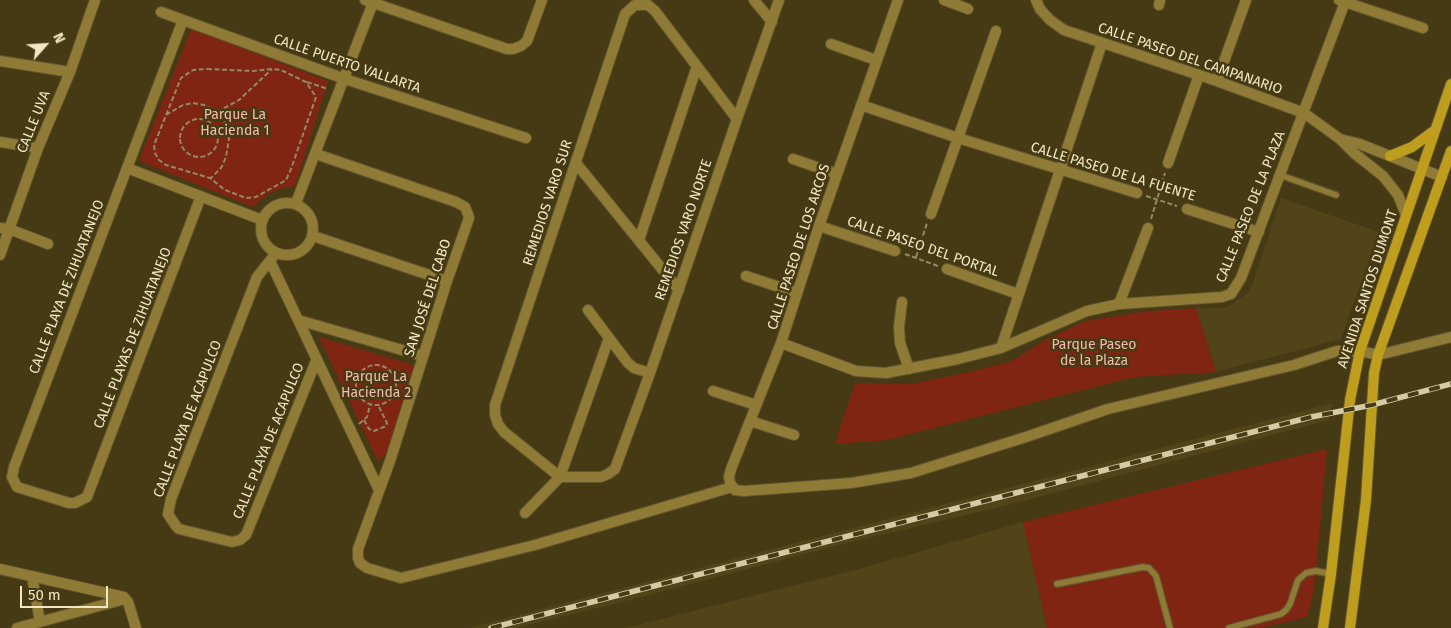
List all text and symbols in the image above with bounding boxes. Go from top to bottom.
north arrow [20,20,70,70]
street label: CALLE PASEO DEL CAMPANARIO [1096,20,1284,98]
text: N [49,30,69,46]
street label: CALLE PUERTO VALLARTA [271,31,423,97]
street label: CALLE UVA [14,88,54,156]
park label: Parque La Hacienda 1 [200,107,270,140]
street label: CALLE PASEO DE LA PLAZA [1213,129,1289,285]
street label: REMEDIOS VARO SUR [520,138,576,268]
street label: CALLE PASEO DE LA FUENTE [1029,139,1197,205]
street label: REMEDIOS VARO NORTE [652,157,716,303]
street label: CALLE PASEO DE LOS ARCOS [764,162,834,332]
street label: CALLE PLAYA DE ZIHUATANEJO [26,197,108,377]
street label: AVENIDA SANTOS DUMONT [1334,208,1402,370]
street label: CALLE PASEO DEL PORTAL [845,213,1001,281]
street label: SAN JOSÉ DEL CABO [401,237,455,359]
street label: CALLE PLAYAS DE ZIHUATANEJO [91,245,175,431]
park label: Parque Paseo de la Plaza [1051,337,1137,370]
street label: CALLE PLAYA DE ACAPULCO [150,338,226,500]
street label: CALLE PLAYA DE ACAPULCO [230,360,308,522]
park label: Parque La Hacienda 2 [341,369,411,402]
scale bar [22,576,110,608]
text: 50 m [28,586,61,604]

